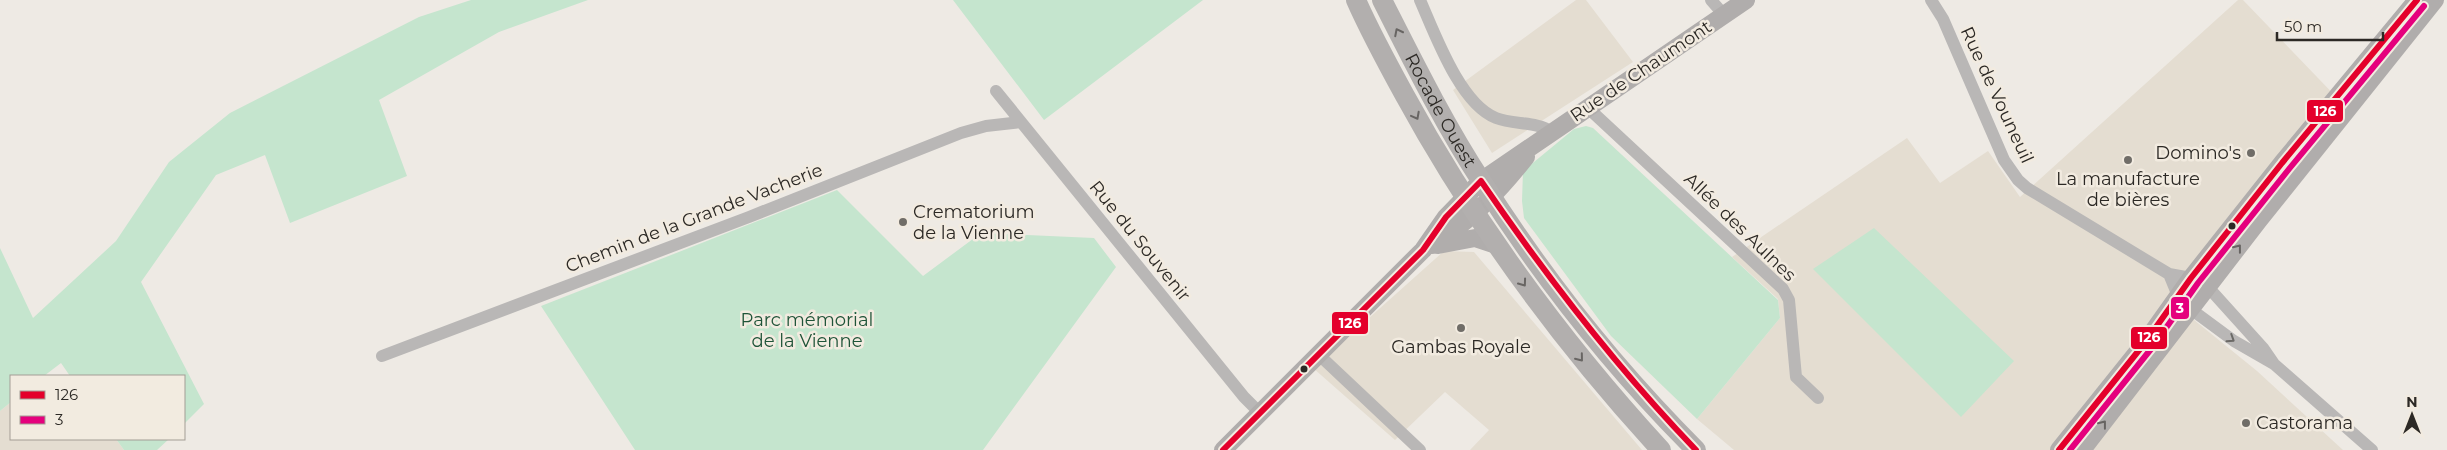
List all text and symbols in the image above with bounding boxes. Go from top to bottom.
scale bar [2277,10,2383,42]
street label: Rue de Chaumont [1566,15,1716,127]
text: 50 m [2284,17,2322,36]
street label: Rue de Vouneuil [1956,23,2038,167]
one-way arrow [1394,28,1404,37]
street label: Rocade Ouest [1400,50,1481,172]
line badge: 126 [2306,99,2344,123]
text: 126 [2314,102,2336,120]
one-way arrow [1410,111,1420,120]
place label: Domino's [2155,142,2241,164]
marker: Domino's [2245,147,2257,159]
marker: La manufacture de bières [2122,154,2134,166]
street label: Chemin de la Grande Vacherie [562,159,826,277]
street label: Allée des Aulnes [1679,168,1801,286]
place label: La manufacture de bières [2056,168,2200,211]
street label: Rue du Souvenir [1085,176,1195,306]
place label: Crematorium de la Vienne [913,201,1035,244]
marker: Crematorium de la Vienne [897,216,909,228]
unlabelled marker [2227,221,2237,231]
one-way arrow [2232,245,2240,254]
one-way arrow [1517,277,1525,286]
line badge: 3 [2170,296,2190,320]
text: 3 [2175,299,2184,317]
park label: Parc mémorial de la Vienne [741,309,873,352]
line badge: 126 [1331,311,1369,335]
text: 126 [1339,314,1361,332]
marker: Gambas Royale [1455,322,1467,334]
line badge: 126 [2130,326,2168,350]
text: 126 [2138,328,2160,346]
one-way arrow [2225,333,2234,342]
place label: Gambas Royale [1391,336,1531,358]
one-way arrow [1575,353,1584,362]
unlabelled marker [1299,364,1309,374]
legend [10,375,185,440]
text: 126 [55,385,78,404]
north arrow [2387,390,2437,440]
text: N [2406,393,2418,411]
text: 3 [55,410,63,429]
place label: Castorama [2256,412,2353,434]
marker: Castorama [2240,417,2252,429]
one-way arrow [2097,420,2106,429]

